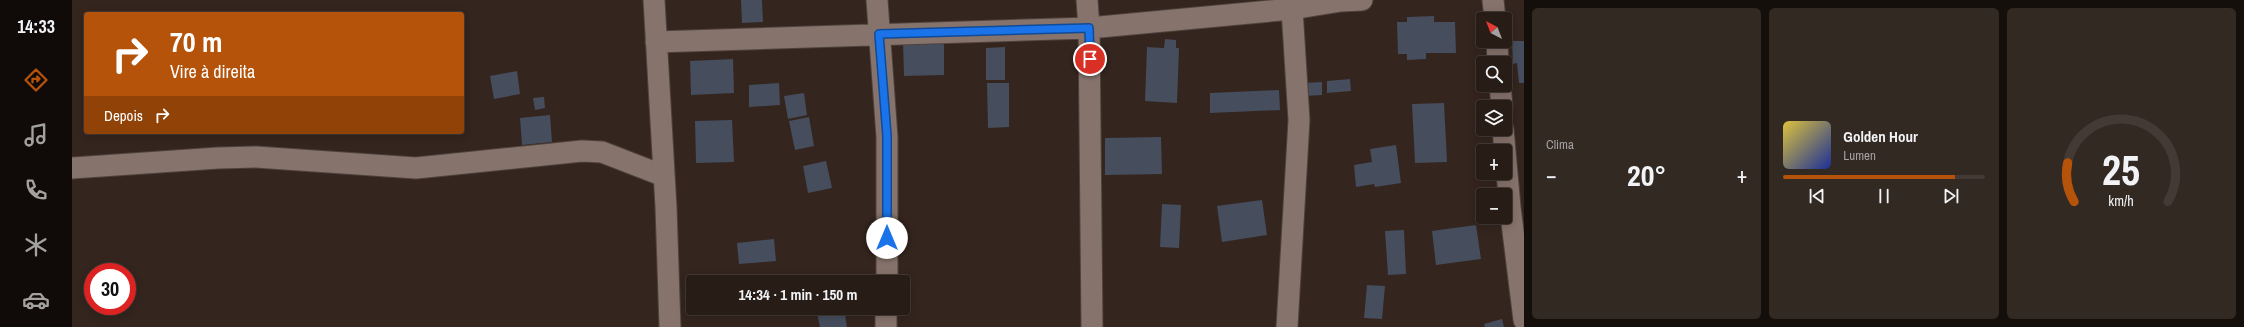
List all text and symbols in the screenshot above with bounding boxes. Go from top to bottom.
north arrow [1476,12,1512,48]
map controls [1476,12,1512,224]
text: 14:33 [17,14,55,39]
text: 70 m [170,23,222,61]
icon: right [104,28,156,80]
pin [1073,42,1107,76]
icon: arrive [1079,48,1101,70]
button: search [1476,56,1512,92]
text: Vire à direita [170,59,255,84]
icon: directions [22,66,50,94]
button: layers [1476,100,1512,136]
icon: right [151,104,173,126]
text: Depois [104,105,143,126]
icon: music [22,121,50,149]
text: Golden Hour [1843,126,1918,147]
text: Clima [1546,136,1574,153]
text: 25 [2102,141,2140,197]
button: + [1476,144,1512,180]
text: Lumen [1843,147,1876,164]
text: 20° [1627,155,1666,195]
text: − [1546,160,1557,190]
text: + [1737,160,1747,190]
icon: phone [22,176,50,204]
icon: previous [1806,185,1828,207]
icon: pause [1873,185,1895,207]
icon: next [1940,185,1962,207]
button: − [1476,188,1512,224]
text: km/h [2109,190,2134,209]
position arrow [866,217,908,259]
icon: climate [22,231,50,259]
speed limit sign: 30 [84,263,136,315]
text: 14:34 · 1 min · 150 m [739,284,857,305]
icon: car [22,286,50,314]

